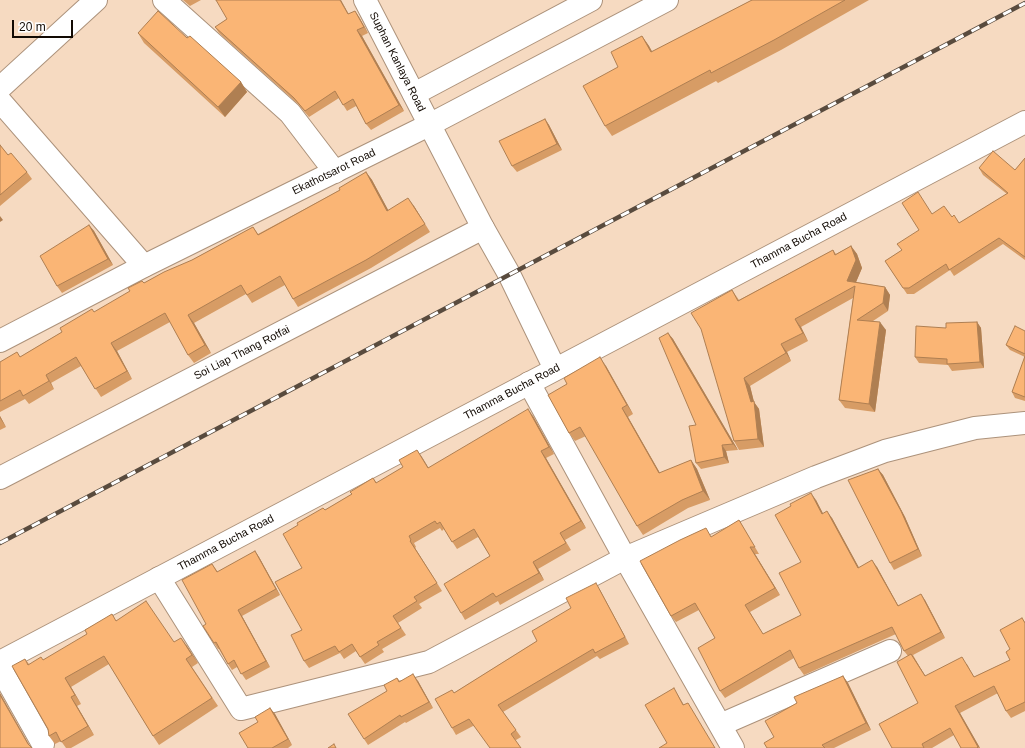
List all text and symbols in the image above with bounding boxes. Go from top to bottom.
street label: Suphan Kanlaya Road [366,10,428,114]
scale bar [14,12,75,38]
text: 20 m [19,20,46,34]
street label: Ekathotsarot Road [290,146,378,198]
street label: Thamma Bucha Road [749,210,849,272]
street label: Soi Liap Thang Rotfai [192,323,292,383]
street label: Thamma Bucha Road [462,361,562,423]
street label: Thamma Bucha Road [176,512,276,574]

